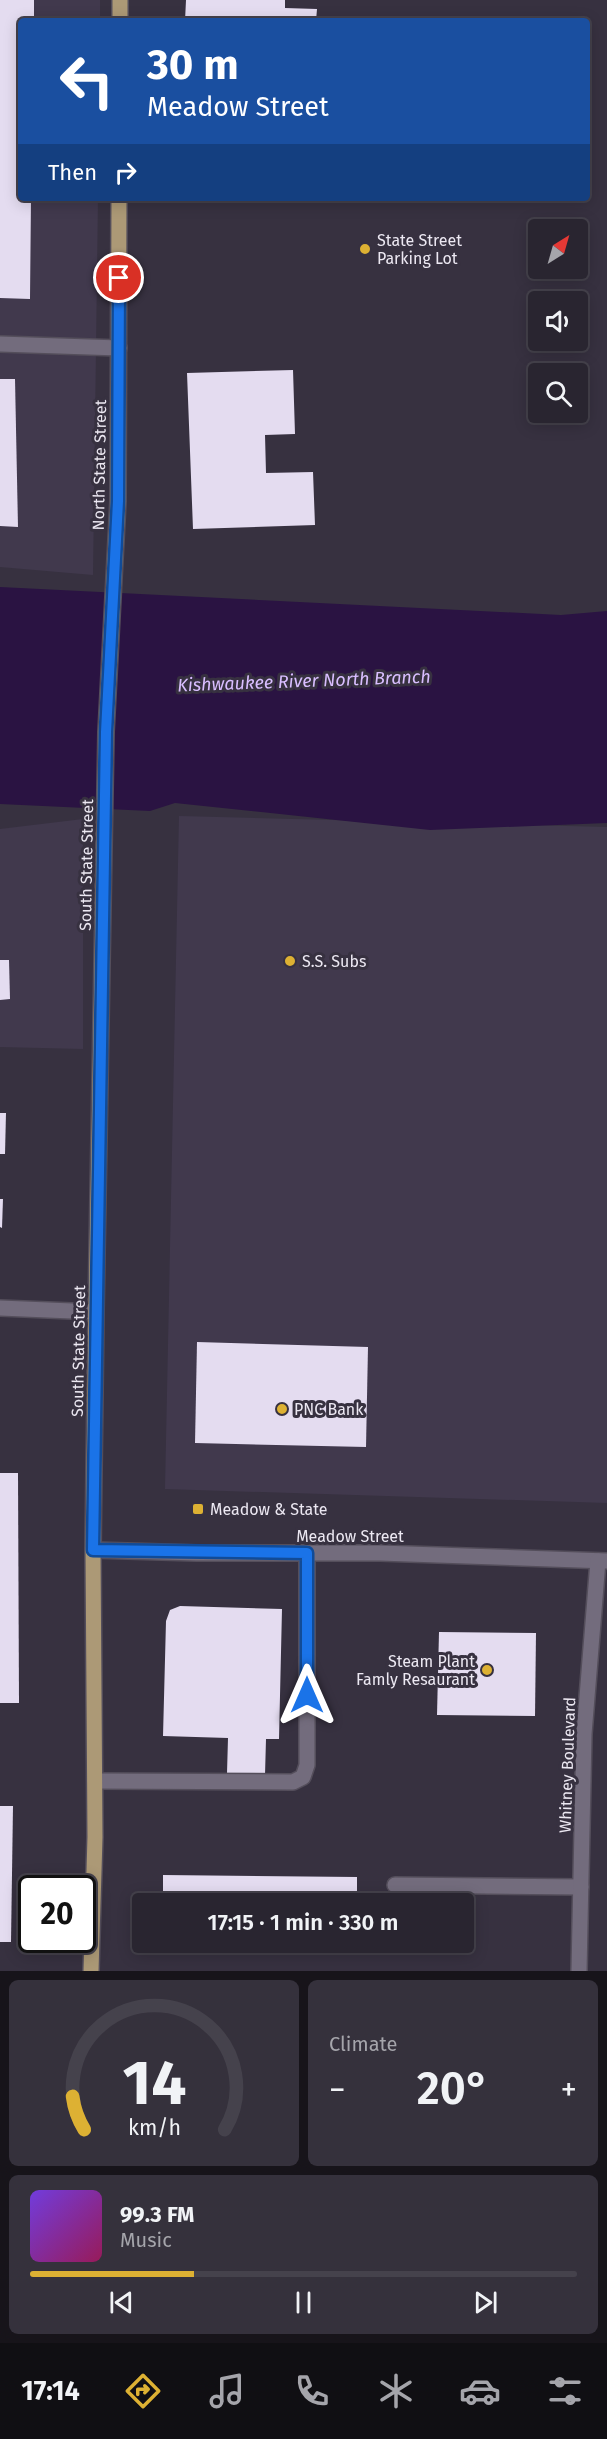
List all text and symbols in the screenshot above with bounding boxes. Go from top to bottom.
text: 30 m [147,40,239,90]
icon: left [48,42,126,120]
text: Meadow Street [147,91,329,123]
icon: right [109,156,142,189]
text: Then [48,159,97,186]
north arrow [528,219,588,279]
map controls [528,219,588,423]
place label: State Street Parking Lot [377,231,462,268]
marker: State Street Parking Lot [358,242,372,256]
pin [93,252,144,303]
icon: arrive [102,261,135,294]
button: sound [528,291,588,351]
button: search [528,363,588,423]
street label: North State Street [89,399,110,531]
water label: Kishwaukee River North Branch [177,666,431,696]
street label: South State Street [76,799,97,931]
place label: S.S. Subs [302,952,366,971]
marker: S.S. Subs [283,954,297,968]
street label: South State Street [68,1285,89,1417]
place label: PNC Bank [294,1400,364,1419]
marker: PNC Bank [275,1402,289,1416]
place label: Meadow & State [210,1500,328,1519]
marker: Meadow & State [191,1502,205,1516]
street label: Meadow Street [296,1527,404,1546]
place label: Steam Plant Famly Resaurant [356,1652,475,1689]
position arrow [275,1663,339,1727]
marker: Steam Plant Famly Resaurant [480,1663,494,1677]
street label: Whitney Boulevard [556,1697,579,1833]
speed limit sign: 20 [18,1875,96,1953]
text: 17:15 · 1 min · 330 m [208,1909,398,1936]
text: Climate [329,2032,397,2056]
text: 14 [122,2046,186,2121]
text: 20° [417,2062,489,2116]
text: − [329,2070,346,2110]
text: + [561,2070,577,2110]
text: km/h [127,2115,181,2141]
text: 99.3 FM [120,2201,194,2228]
text: Music [120,2228,172,2252]
icon: previous [105,2286,138,2319]
icon: pause [287,2286,320,2319]
icon: next [469,2286,502,2319]
icon: directions [122,2370,164,2412]
icon: music [206,2370,248,2412]
icon: phone [291,2370,333,2412]
icon: climate [375,2370,417,2412]
icon: car [459,2370,501,2412]
icon: filters [544,2370,586,2412]
text: 17:14 [21,2375,80,2407]

